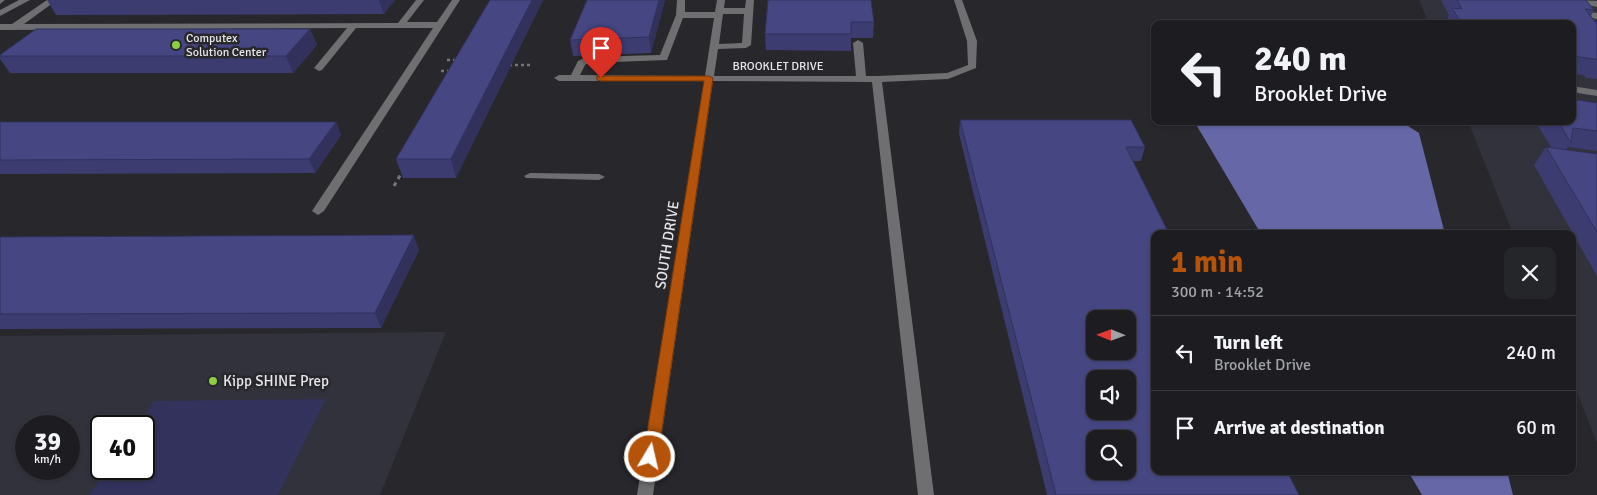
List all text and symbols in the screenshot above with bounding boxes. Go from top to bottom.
pin [580,27,622,78]
place label: Computex Solution Center [186,31,267,60]
icon: arrive [587,34,615,62]
text: 240 m [1254,37,1347,80]
marker: Computex Solution Center [170,39,182,51]
icon: left [1171,40,1236,105]
street label: BROOKLET DRIVE [733,59,824,74]
text: Brooklet Drive [1254,80,1387,107]
street label: SOUTH DRIVE [651,200,683,290]
text: 1 min [1171,244,1243,281]
button: close [1504,247,1556,299]
text: 300 m · 14:52 [1171,282,1264,302]
north arrow [1086,310,1136,360]
map controls [1086,310,1136,480]
text: Turn left [1214,331,1283,355]
icon: left [1171,339,1199,367]
text: 240 m [1506,341,1556,365]
text: Brooklet Drive [1214,355,1311,375]
button: sound [1086,370,1136,420]
place label: Kipp SHINE Prep [223,372,329,390]
marker: Kipp SHINE Prep [207,375,219,387]
icon: arrive [1171,414,1199,442]
speed limit sign: 40 [90,415,155,480]
text: Arrive at destination [1214,416,1385,440]
text: 60 m [1516,416,1556,440]
text: 39 [34,426,61,457]
position arrow [623,430,675,482]
button: search [1086,430,1136,480]
text: km/h [34,452,61,467]

